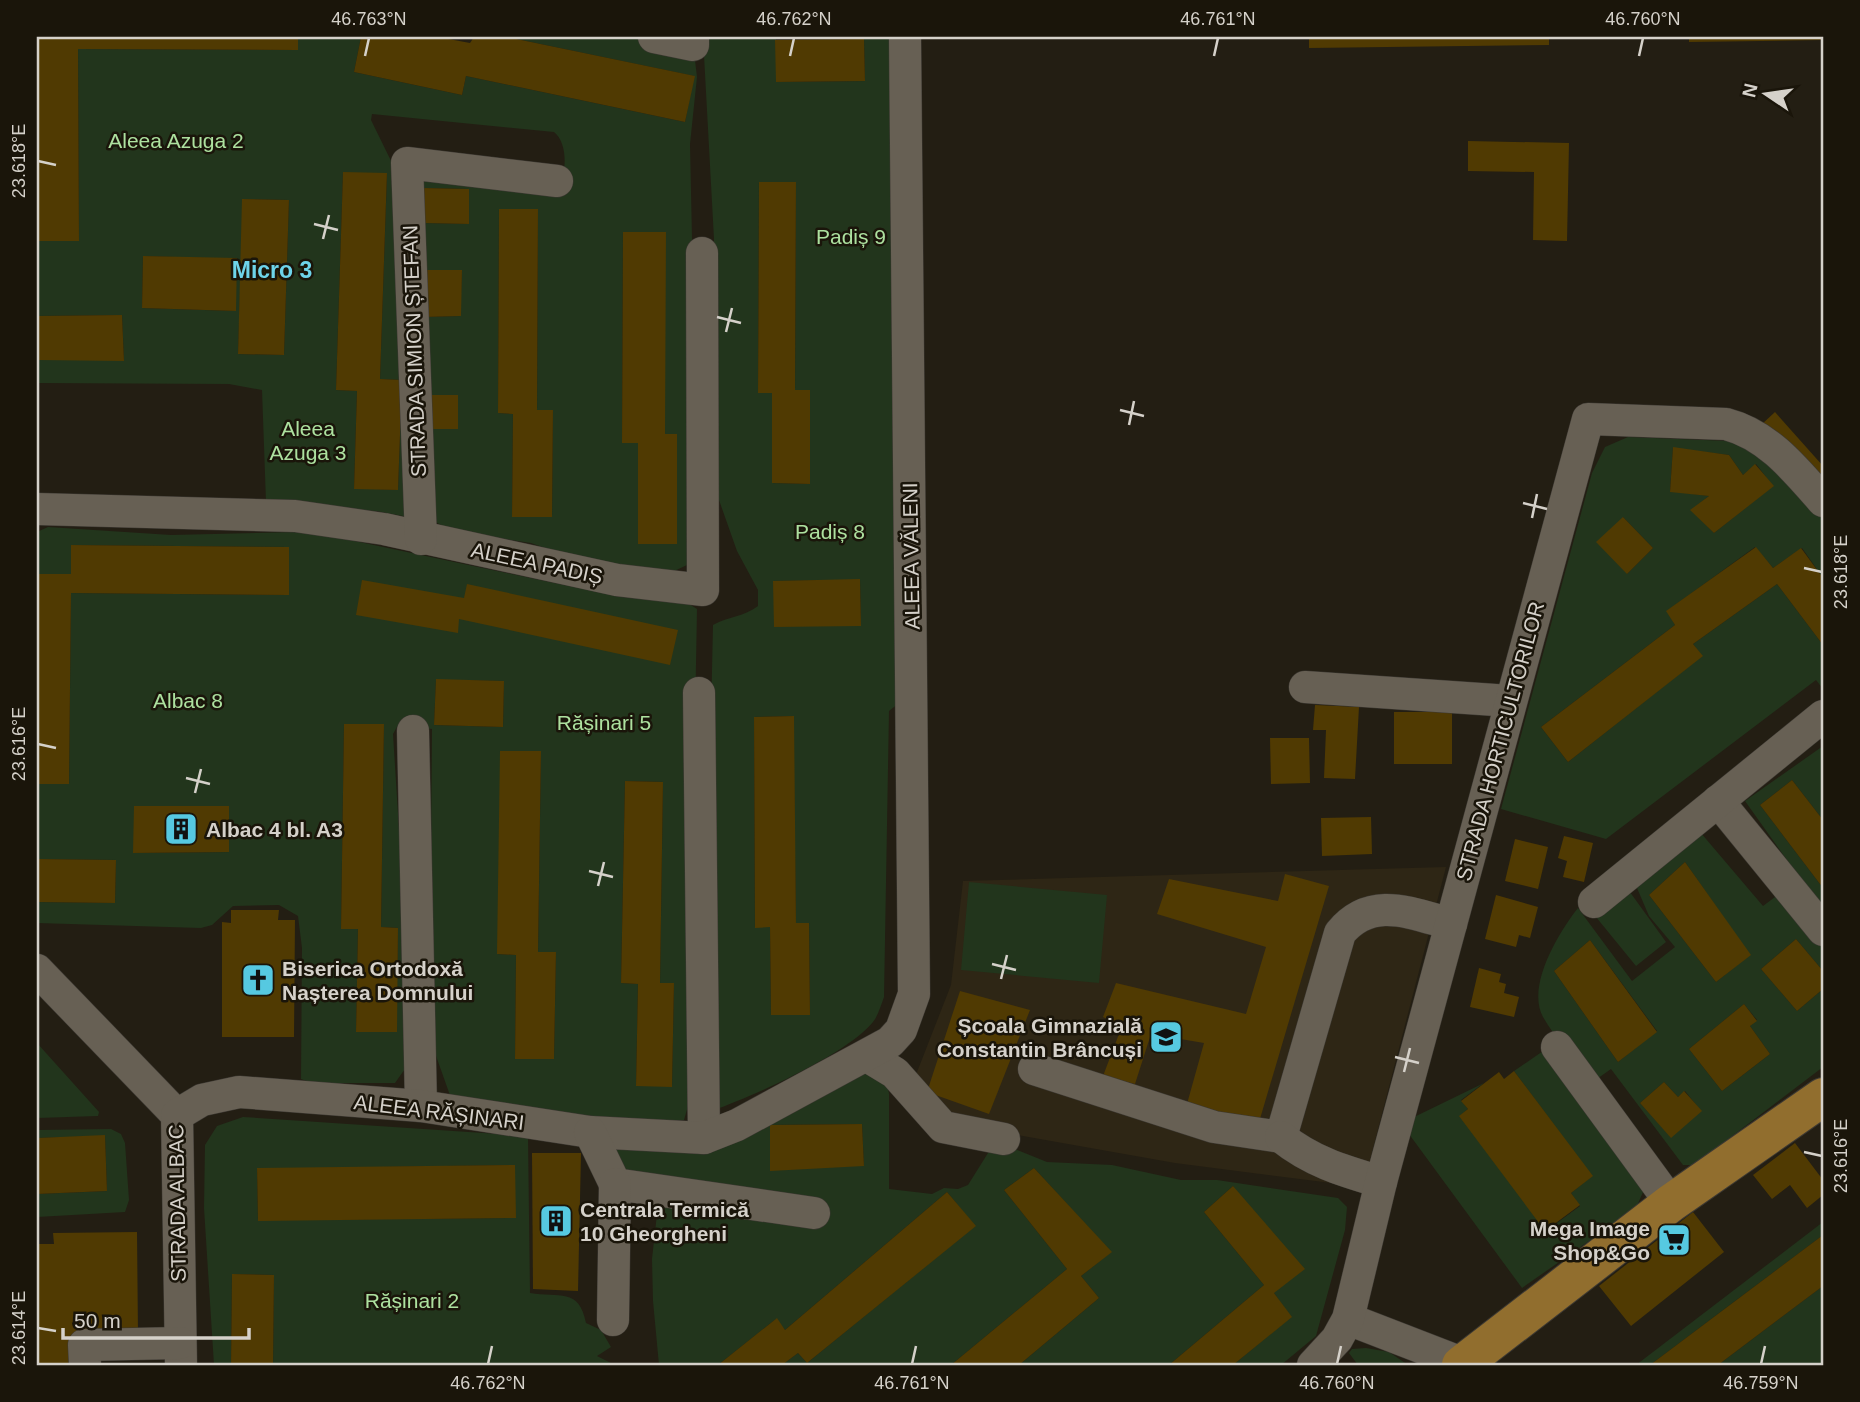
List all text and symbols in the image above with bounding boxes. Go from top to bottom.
text: 46.763°N [331,9,407,29]
text: 46.762°N [756,9,832,29]
text: 46.761°N [1180,9,1256,29]
text: 46.760°N [1605,9,1681,29]
north arrow [1730,60,1800,130]
text: N [1738,81,1762,99]
text: 23.618°E [9,124,29,198]
park label: Aleea Azuga 2 [108,129,244,152]
street label: STRADA SIMION ȘTEFAN [398,225,430,477]
park label: Padiș 9 [816,225,886,248]
district label: Micro 3 [232,257,312,283]
park label: Aleea Azuga 3 [269,417,347,464]
street label: ALEEA VĂLENI [898,482,924,630]
park label: Padiș 8 [795,520,865,543]
text: 23.618°E [1831,535,1851,609]
street label: ALEEA PADIȘ [469,538,605,588]
street label: STRADA HORTICULTORILOR [1452,599,1548,883]
park label: Albac 8 [153,689,223,712]
text: 23.616°E [9,707,29,781]
park label: Rășinari 5 [557,711,651,734]
building icon: Albac 4 bl. A3 [162,810,200,848]
place label: Albac 4 bl. A3 [206,818,343,841]
place label: Biserica Ortodoxă Nașterea Domnului [282,957,473,1004]
church icon: Biserica Ortodoxă Nașterea Domnului [239,961,277,999]
place label: Școala Gimnazială Constantin Brâncuși [937,1014,1142,1061]
school or university icon: Școala Gimnazială Constantin Brâncuși [1147,1018,1185,1056]
street label: ALEEA RĂȘINARI [352,1090,526,1134]
text: 23.616°E [1831,1119,1851,1193]
street label: STRADA ALBAC [164,1124,190,1282]
place label: Centrala Termică 10 Gheorgheni [580,1198,749,1245]
building icon: Centrala Termică 10 Gheorgheni [537,1202,575,1240]
place label: Mega Image Shop&Go [1530,1217,1650,1264]
supermarket icon: Mega Image Shop&Go [1655,1221,1693,1259]
park label: Rășinari 2 [365,1289,459,1312]
text: 23.614°E [9,1291,29,1365]
scale bar [63,1297,248,1341]
text: 50 m [74,1309,121,1332]
text: 46.762°N [450,1373,526,1393]
text: 46.761°N [874,1373,950,1393]
text: 46.760°N [1299,1373,1375,1393]
text: 46.759°N [1723,1373,1799,1393]

